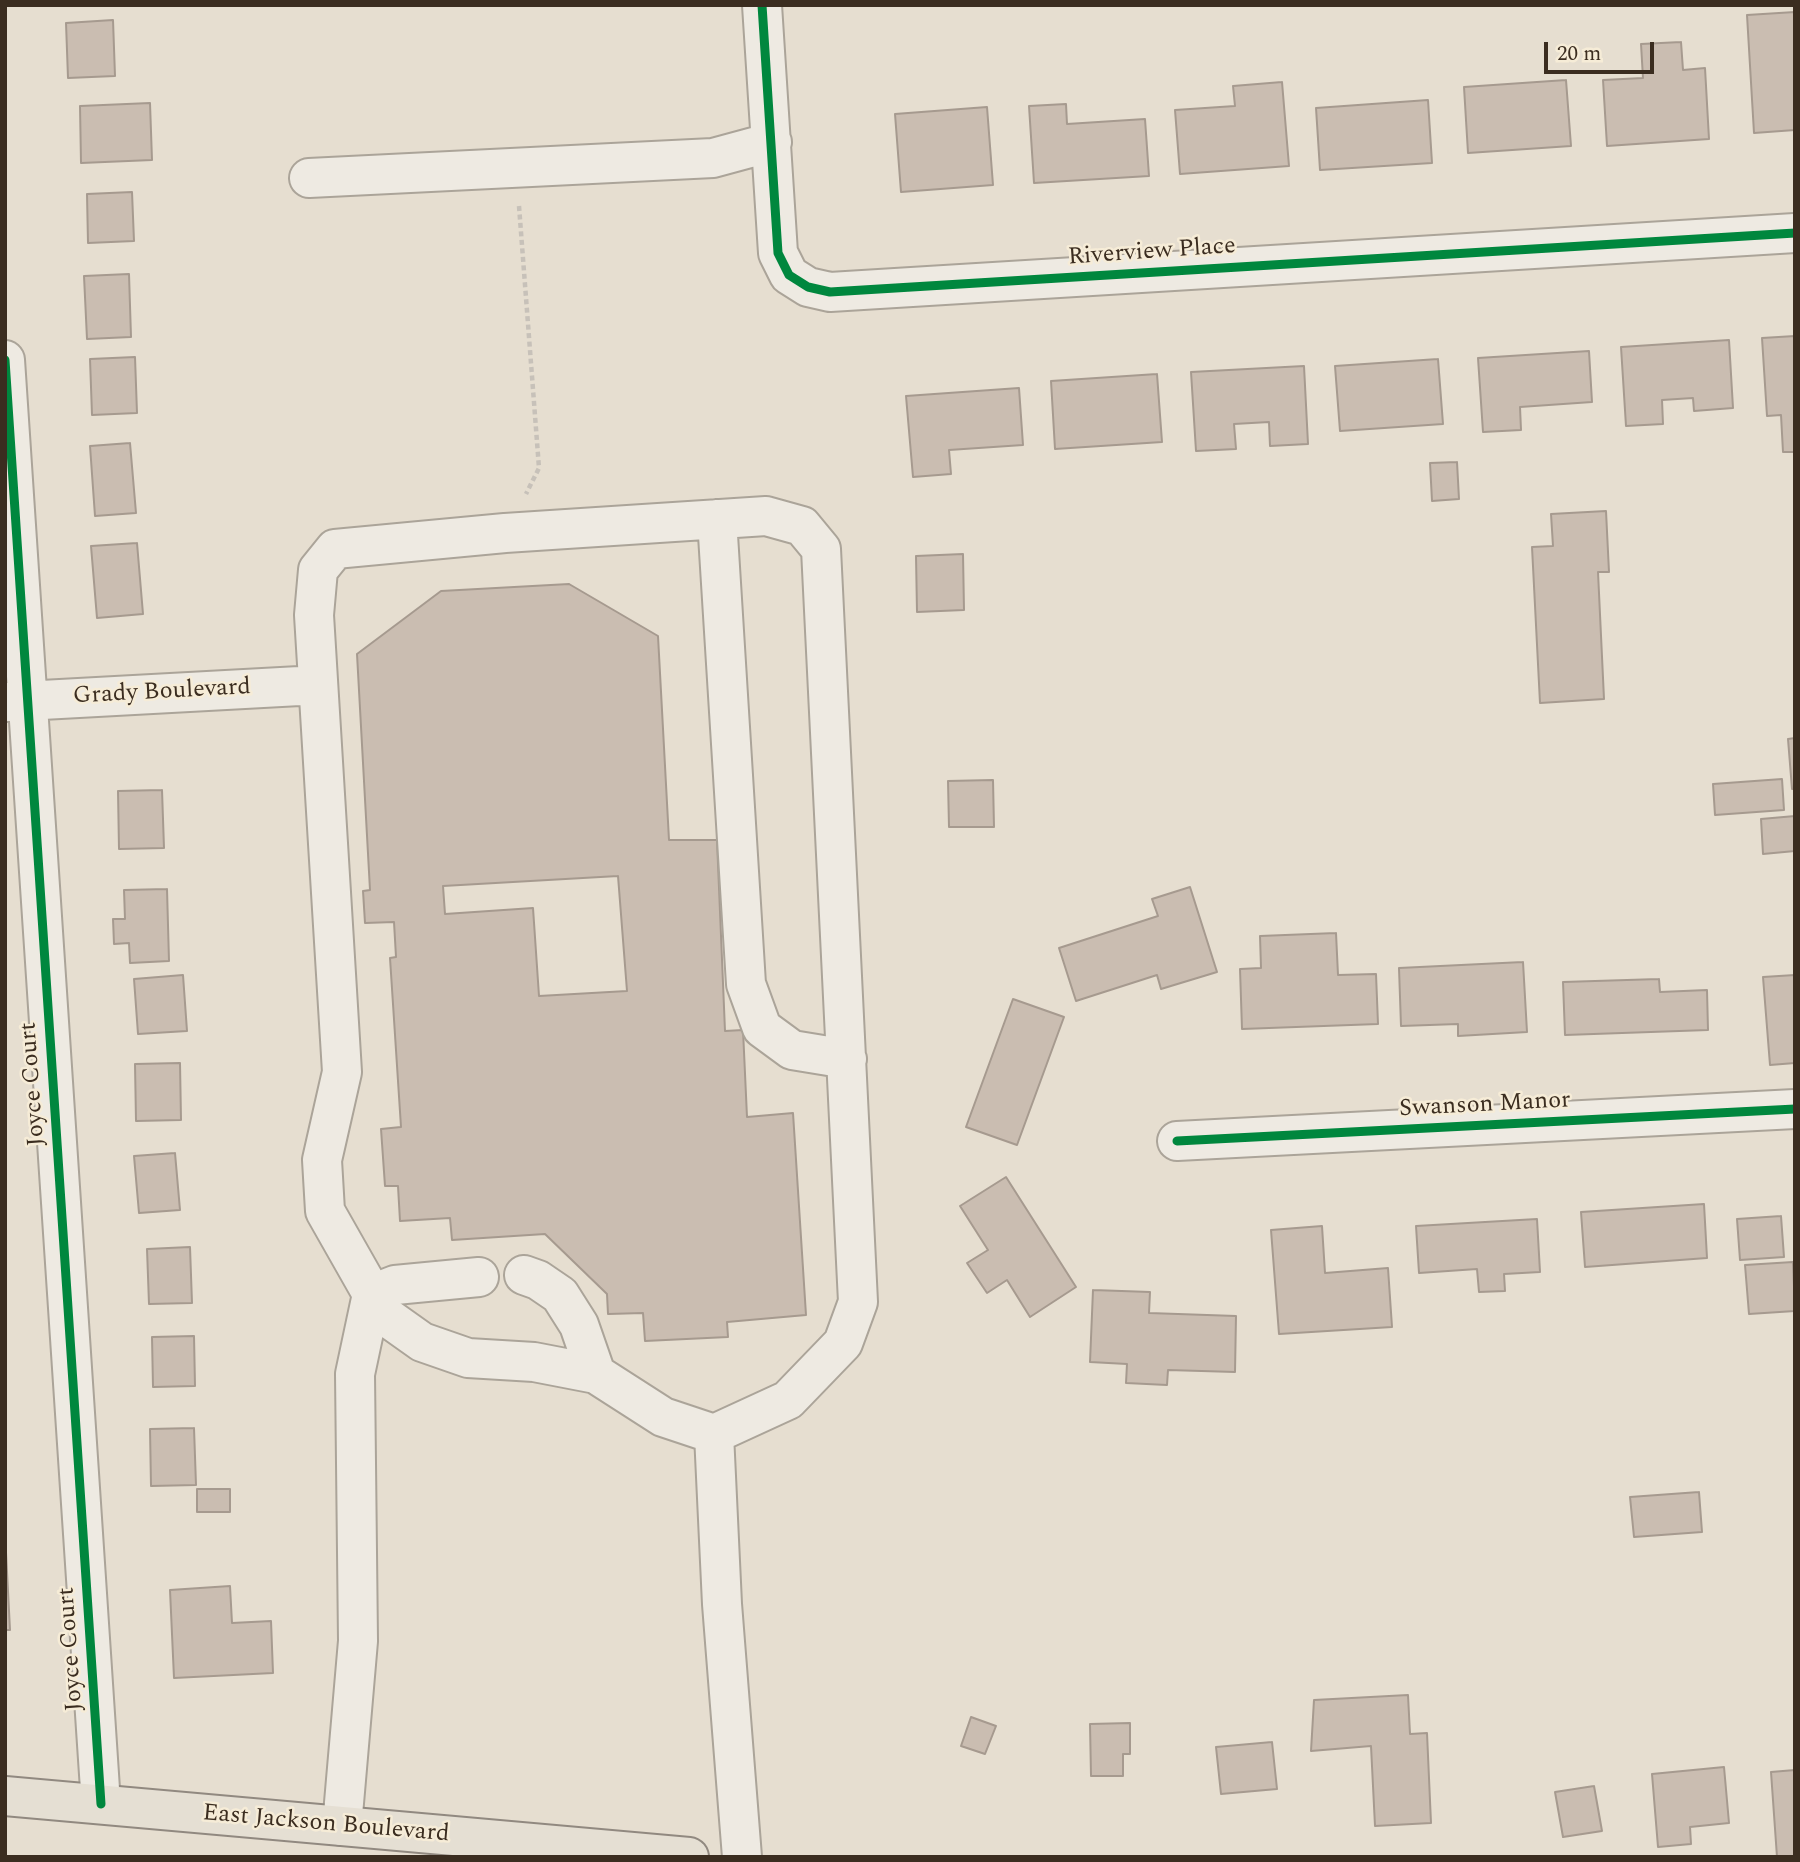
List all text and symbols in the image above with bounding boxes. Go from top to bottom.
scale bar [1548,28,1658,72]
text: 20 m [1557,38,1601,70]
street label: Riverview Place [1067,233,1237,273]
street label: Grady Boulevard [72,674,252,712]
street label: Joyce Court [15,1021,53,1147]
street label: Swanson Manor [1399,1087,1571,1125]
street label: Joyce Court [53,1586,91,1712]
street label: East Jackson Boulevard [202,1800,450,1850]

